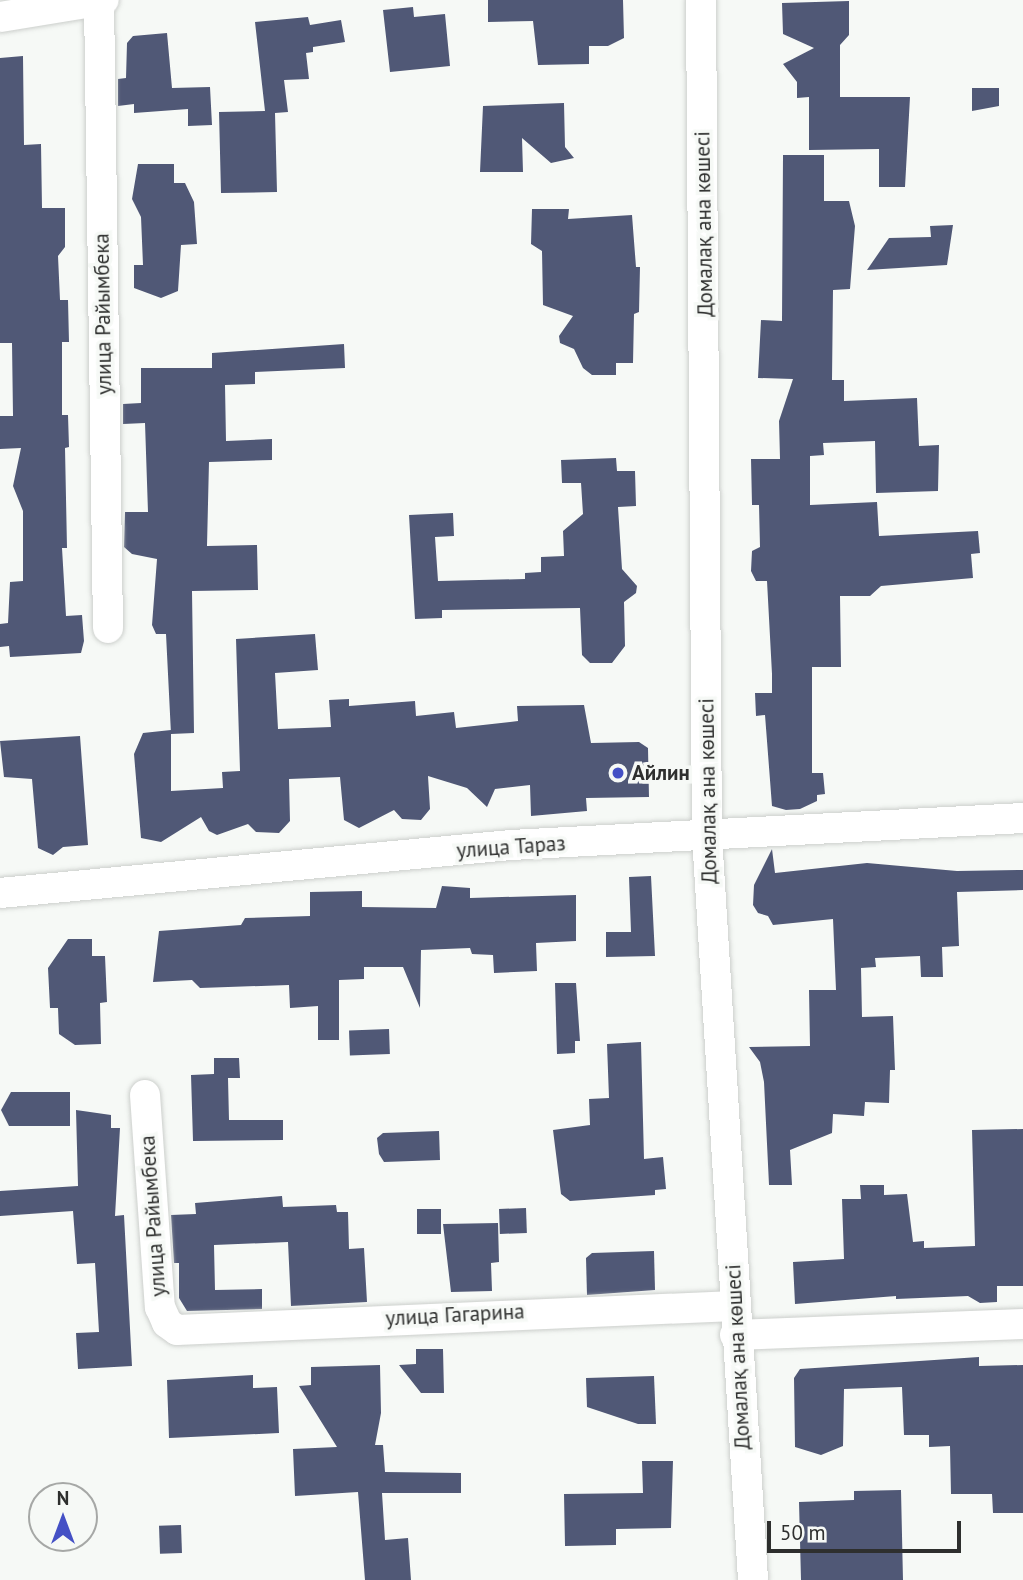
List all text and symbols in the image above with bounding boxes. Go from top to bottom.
street label: Домалақ ана көшесі [690,131,718,317]
street label: улица Райымбека [89,233,117,395]
street label: Домалақ ана көшесі [694,698,722,884]
place label: Айлин [632,760,690,786]
marker: Айлин [610,765,626,781]
street label: улица Тараз [455,831,567,863]
street label: улица Райымбека [135,1134,171,1298]
street label: Домалақ ана көшесі [721,1264,755,1450]
street label: улица Гагарина [385,1299,525,1331]
north arrow [28,1482,98,1552]
text: N [57,1486,69,1510]
scale bar [771,1506,965,1550]
text: 50 m [780,1519,826,1546]

